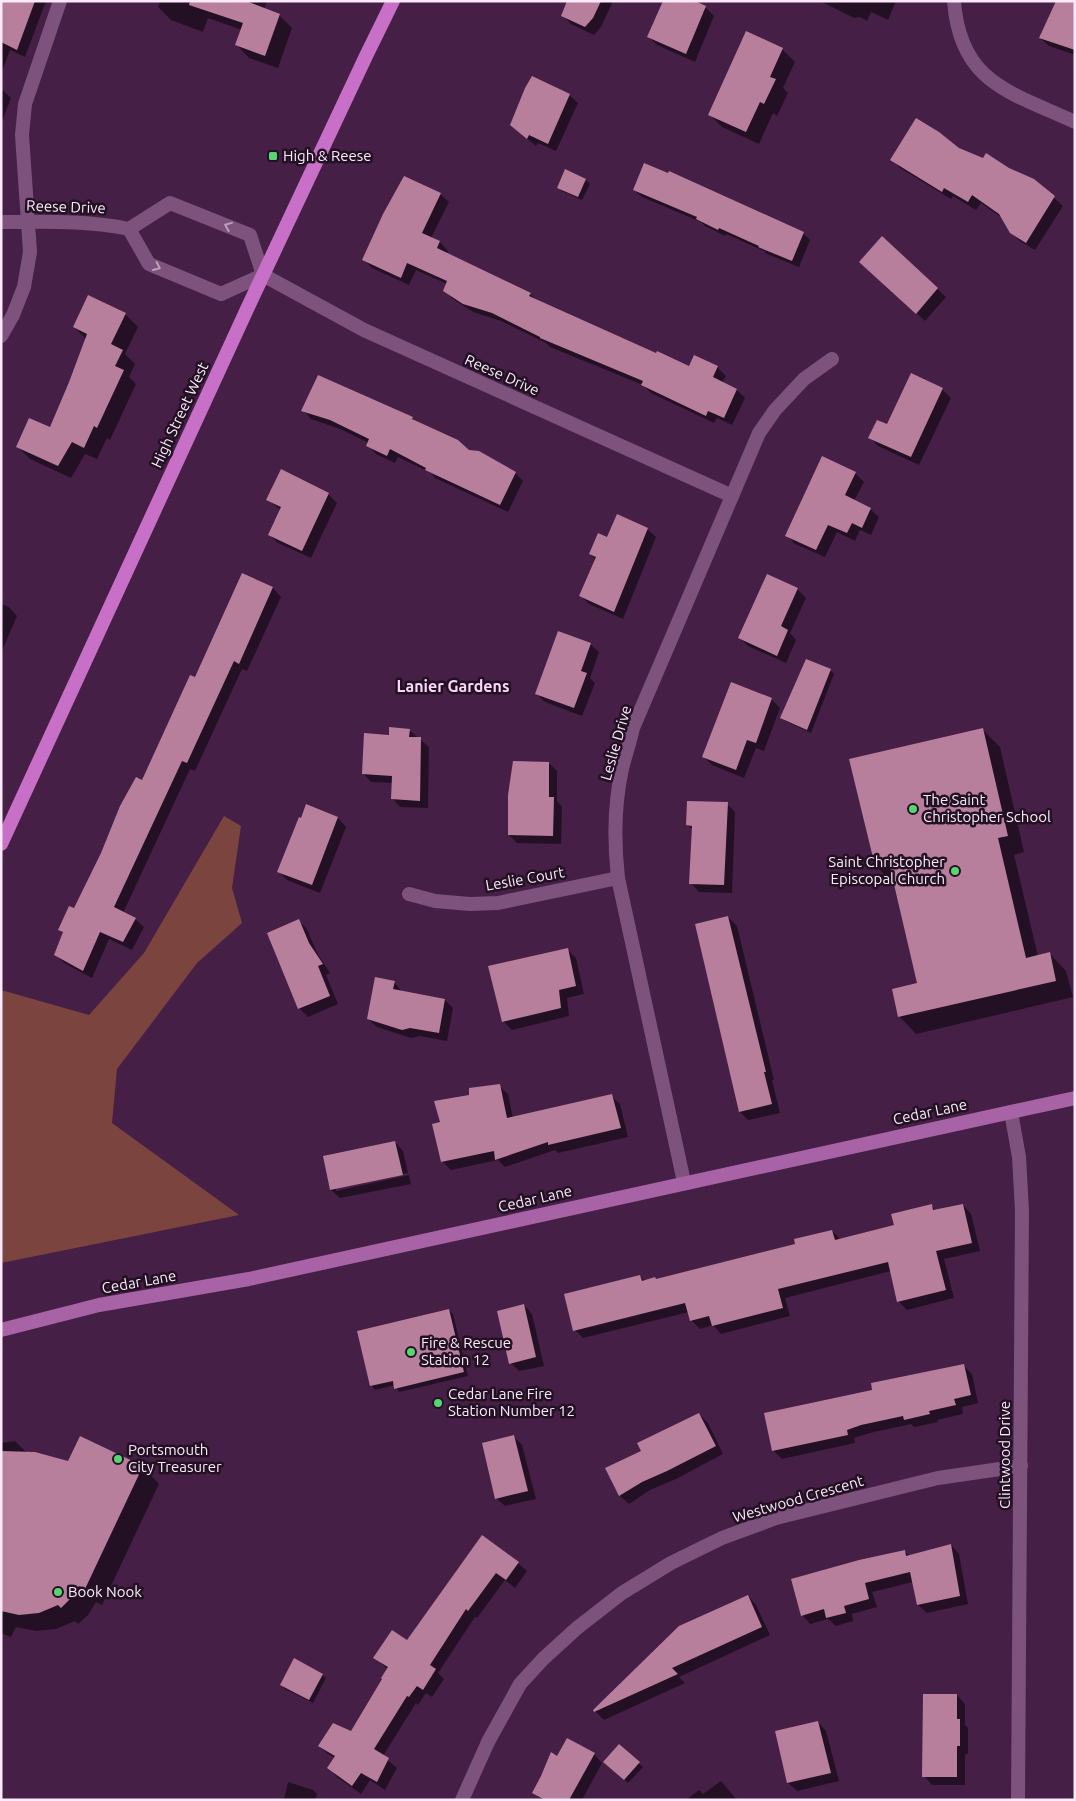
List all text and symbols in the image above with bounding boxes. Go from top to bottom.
place label: High & Reese [283,147,372,164]
marker: High & Reese [267,150,279,162]
street label: Reese Drive [26,197,106,216]
one-way arrow [224,222,233,232]
one-way arrow [151,261,160,271]
street label: Reese Drive [462,351,542,398]
street label: High Street West [148,359,211,470]
district label: Lanier Gardens [397,677,509,695]
street label: Leslie Drive [597,703,634,782]
place label: The Saint Christopher School [923,791,1051,825]
marker: The Saint Christopher School [907,803,919,815]
place label: Saint Christopher Episcopal Church [828,853,945,887]
street label: Leslie Court [484,863,566,894]
marker: Saint Christopher Episcopal Church [949,865,961,877]
street label: Cedar Lane [891,1095,968,1128]
street label: Cedar Lane [496,1182,573,1215]
street label: Cedar Lane [100,1267,177,1296]
place label: Fire & Rescue Station 12 [421,1334,511,1368]
marker: Fire & Rescue Station 12 [405,1346,417,1358]
place label: Cedar Lane Fire Station Number 12 [448,1385,575,1419]
marker: Cedar Lane Fire Station Number 12 [432,1397,444,1409]
street label: Clintwood Drive [996,1401,1013,1509]
place label: Portsmouth City Treasurer [128,1441,222,1475]
marker: Portsmouth City Treasurer [112,1453,124,1465]
street label: Westwood Crescent [731,1472,865,1525]
place label: Book Nook [68,1583,142,1600]
marker: Book Nook [52,1586,64,1598]

